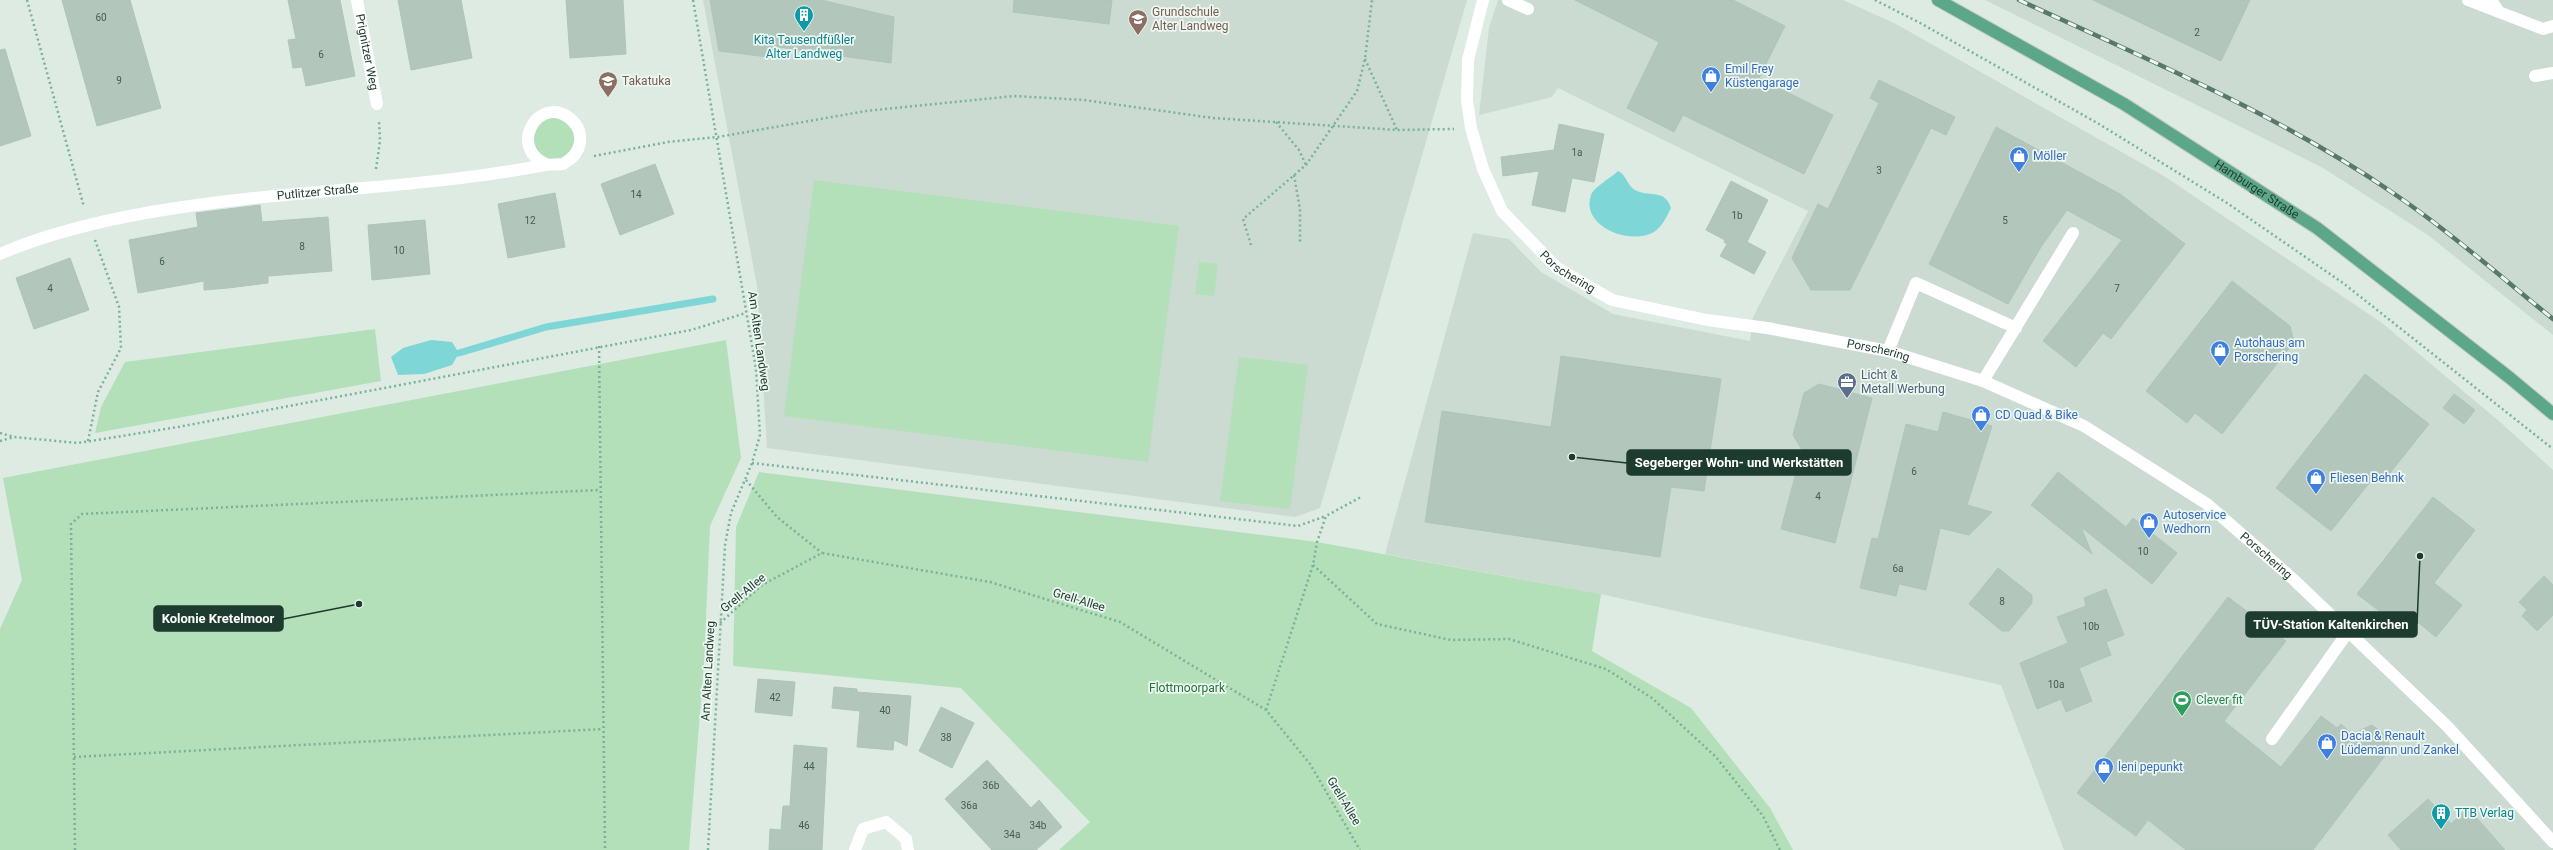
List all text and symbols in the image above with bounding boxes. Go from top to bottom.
building icon: Kita Tausendfüßler Alter Landweg [793,4,815,32]
place label: Grundschule Alter Landweg [1152,5,1229,33]
school or university icon: Grundschule Alter Landweg [1127,8,1149,36]
house number: 60 [95,12,107,23]
street label: Prignitzer Weg [353,13,381,92]
house number: 2 [2194,27,2200,38]
place label: Kita Tausendfüßler Alter Landweg [754,33,854,61]
house number: 6 [318,49,324,60]
place label: Emil Frey Küstengarage [1725,62,1799,90]
shop icon: Emil Frey Küstengarage [1700,65,1722,93]
school or university icon: Takatuka [597,70,619,98]
place label: Takatuka [622,74,671,88]
house number: 9 [116,75,122,86]
shop icon: Möller [2008,145,2030,173]
house number: 1a [1571,147,1583,158]
place label: Möller [2033,149,2067,163]
street label: Hamburger Straße [2212,157,2302,222]
house number: 3 [1876,165,1882,176]
street label: Putlitzer Straße [276,181,359,203]
house number: 14 [630,189,642,200]
house number: 1b [1731,210,1743,221]
house number: 12 [524,215,536,226]
house number: 5 [2002,215,2008,226]
house number: 8 [299,241,305,252]
house number: 10 [393,245,405,256]
street label: Porschering [1537,248,1598,296]
house number: 6 [159,256,165,267]
house number: 4 [47,283,53,294]
house number: 7 [2114,283,2120,294]
street label: Am Alten Landweg [745,290,773,392]
street label: Porschering [1846,336,1912,364]
place label: Autohaus am Porschering [2234,336,2305,364]
shop icon: Autohaus am Porschering [2209,339,2231,367]
place label: Licht & Metall Werbung [1861,368,1945,396]
office icon: Licht & Metall Werbung [1836,371,1858,399]
shop icon: CD Quad & Bike [1970,404,1992,432]
place label: CD Quad & Bike [1995,408,2078,422]
callout: Segeberger Wohn- und Werkstätten [1627,450,1851,475]
text: Segeberger Wohn- und Werkstätten [1635,455,1843,470]
house number: 6 [1911,466,1917,477]
shop icon: Fliesen Behnk [2305,467,2327,495]
place label: Fliesen Behnk [2330,471,2405,485]
house number: 4 [1815,491,1821,502]
place label: Autoservice Wedhorn [2163,508,2226,536]
shop icon: Autoservice Wedhorn [2138,511,2160,539]
street label: Porschering [2237,529,2295,582]
house number: 10 [2137,546,2149,557]
house number: 6a [1892,563,1904,574]
street label: Grell-Allee [718,571,768,615]
street label: Grell-Allee [1051,585,1107,615]
house number: 8 [1999,596,2005,607]
callout: Kolonie Kretelmoor [154,606,283,631]
text: Kolonie Kretelmoor [162,611,275,626]
callout: TÜV-Station Kaltenkirchen [2246,612,2417,637]
text: TÜV-Station Kaltenkirchen [2253,617,2409,632]
street label: Am Alten Landweg [698,620,718,722]
house number: 10b [2083,621,2100,632]
house number: 10a [2048,679,2064,690]
park label: Flottmoorpark [1149,681,1226,695]
sports icon: Clever fit [2171,689,2193,717]
house number: 42 [769,692,781,703]
place label: Clever fit [2196,693,2243,707]
house number: 40 [879,705,891,716]
place label: Dacia & Renault Lüdemann und Zankel [2341,729,2459,757]
house number: 38 [940,732,952,743]
shop icon: Dacia & Renault Lüdemann und Zankel [2316,732,2338,760]
shop icon: leni pepunkt [2093,756,2115,784]
place label: leni pepunkt [2118,760,2183,774]
house number: 44 [803,761,815,772]
street label: Grell-Allee [1324,774,1364,828]
house number: 36b [983,780,1000,791]
house number: 36a [961,800,977,811]
building icon: TTB Verlag [2430,802,2452,830]
place label: TTB Verlag [2455,806,2514,820]
house number: 46 [798,820,810,831]
house number: 34b [1030,820,1047,831]
house number: 34a [1004,829,1020,840]

